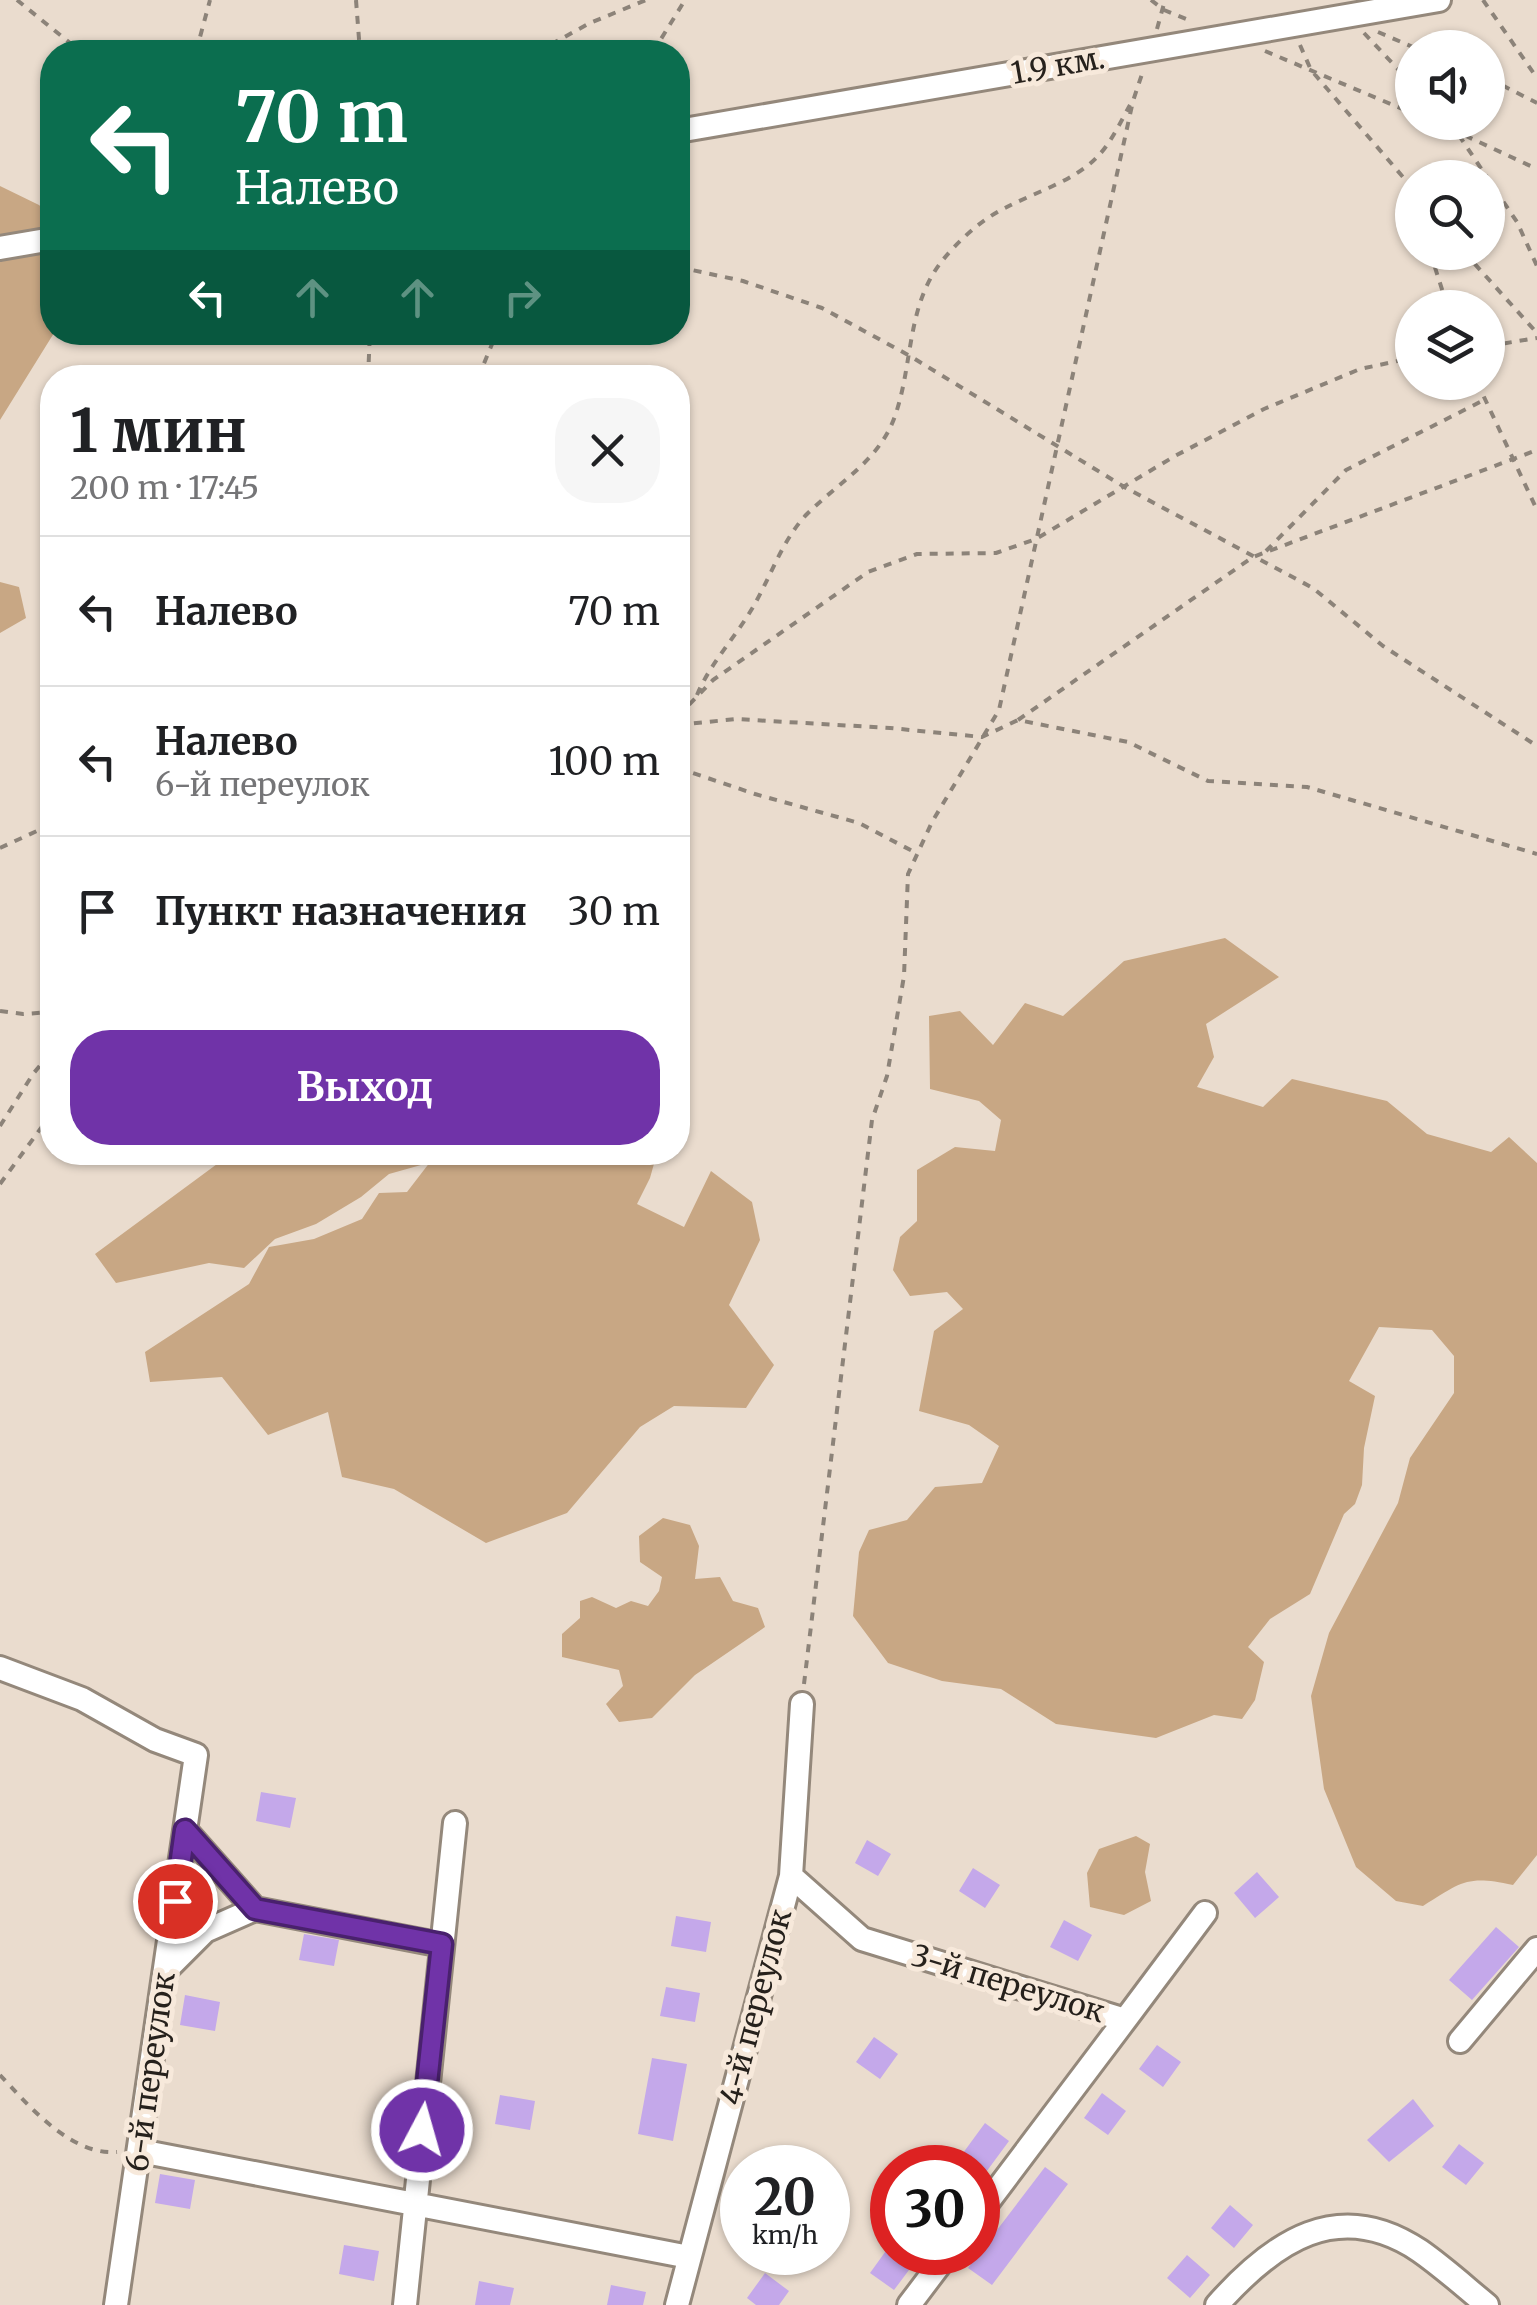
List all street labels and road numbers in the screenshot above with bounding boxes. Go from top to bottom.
street label: 1.9 км. [1008,38,1108,92]
street label: 4-й переулок [711,1905,799,2109]
street label: 3-й переулок [907,1936,1109,2030]
street label: 6-й переулок [117,1970,183,2174]

